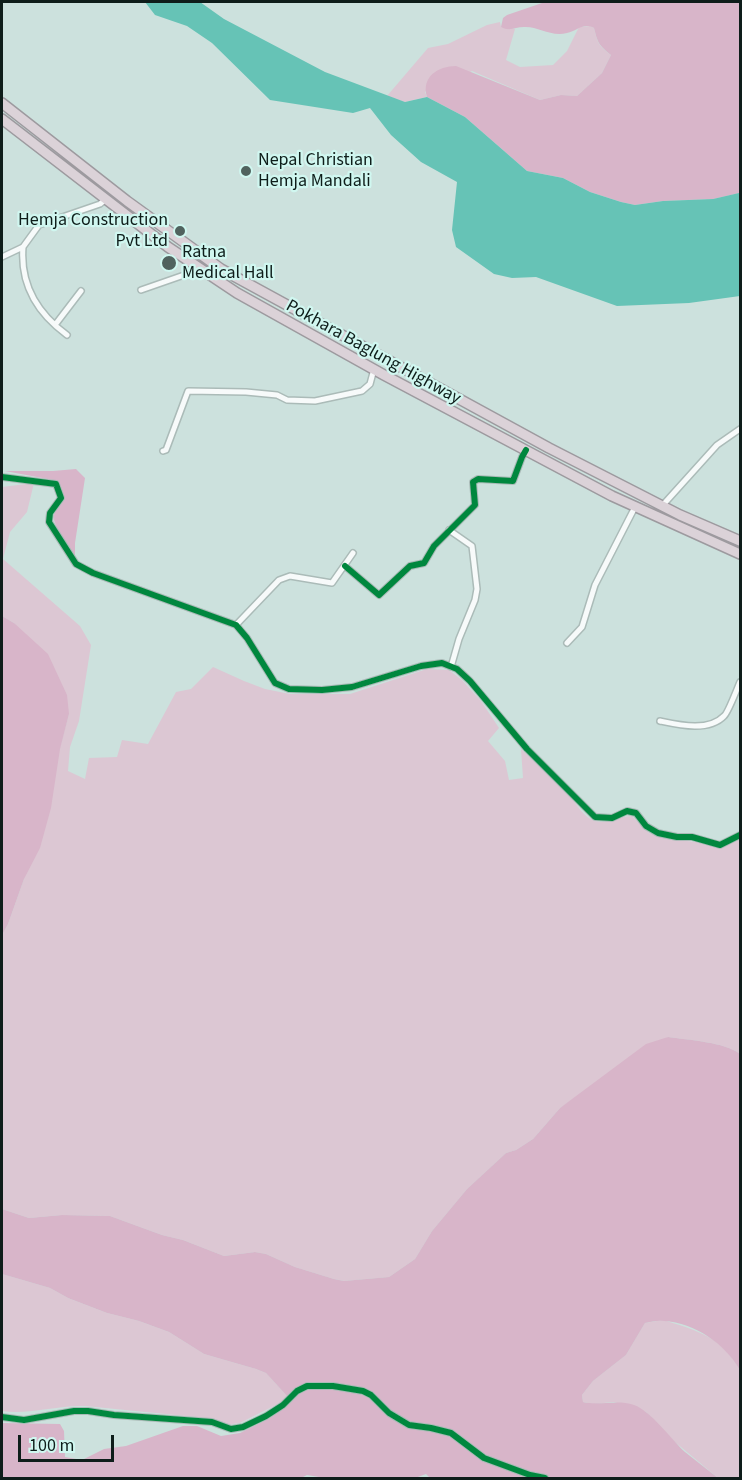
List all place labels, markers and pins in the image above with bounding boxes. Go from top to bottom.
place label: Nepal Christian Hemja Mandali [258,150,373,192]
marker: Nepal Christian Hemja Mandali [239,164,253,178]
place label: Hemja Construction Pvt Ltd [18,210,168,252]
marker: Hemja Construction Pvt Ltd [173,224,187,238]
place label: Ratna Medical Hall [182,242,274,284]
marker: Ratna Medical Hall [160,254,178,272]

